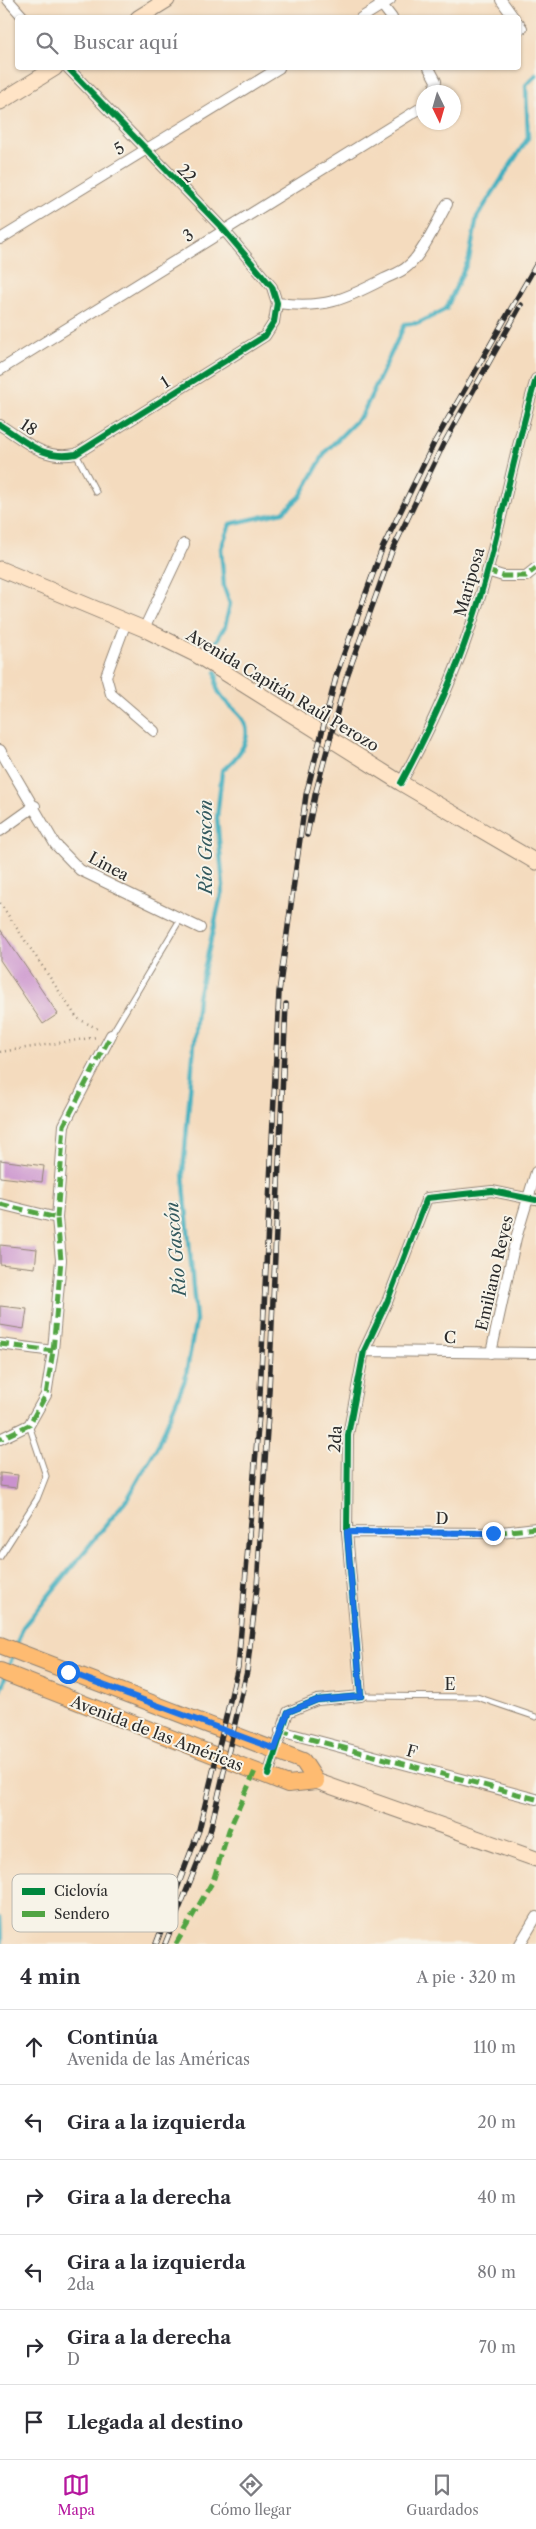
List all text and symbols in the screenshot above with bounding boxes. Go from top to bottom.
search box [15,15,521,70]
icon: search [33,29,61,57]
text: Buscar aquí [73,31,178,54]
north arrow [416,85,461,130]
street label: 5 [110,137,128,159]
street label: 22 [173,159,201,187]
street label: 3 [179,224,197,246]
street label: 1 [157,372,173,392]
street label: 18 [17,414,41,440]
street label: Mariposa [450,545,489,619]
street label: Avenida Capitán Raúl Perozo [182,624,383,756]
water label: Río Gascón [195,799,217,896]
street label: Linea [85,847,133,885]
water label: Río Gascón [161,1201,191,1299]
street label: Emiliano Reyes [471,1213,517,1333]
street label: C [444,1327,456,1347]
street label: 2da [324,1424,346,1453]
street label: D [435,1508,449,1528]
route end [482,1522,505,1545]
route start [57,1661,80,1684]
street label: E [444,1674,456,1694]
street label: Avenida de las Américas [67,1691,246,1775]
street label: F [404,1740,420,1762]
legend [12,1874,178,1932]
text: Ciclovía [54,1882,109,1900]
text: Sendero [54,1905,110,1923]
text: 4 min [20,1964,81,1989]
text: A pie · 320 m [416,1967,516,1987]
text: Continúa [67,2026,158,2049]
icon: ahead [20,2033,48,2061]
text: 110 m [473,2037,516,2057]
text: Avenida de las Américas [67,2049,250,2069]
icon: left [20,2108,48,2136]
text: Gira a la izquierda [67,2111,246,2134]
text: 20 m [477,2112,516,2132]
icon: right [20,2183,48,2211]
text: Gira a la derecha [67,2186,231,2209]
text: 40 m [477,2187,516,2207]
text: Gira a la izquierda [67,2251,246,2274]
icon: left [20,2258,48,2286]
text: 80 m [477,2262,516,2282]
text: 2da [67,2274,94,2294]
text: Gira a la derecha [67,2326,231,2349]
icon: right [20,2333,48,2361]
text: 70 m [479,2337,516,2357]
text: D [67,2349,80,2369]
icon: arrive [20,2408,48,2436]
text: Llegada al destino [67,2411,243,2434]
tab: Mapa [57,2471,95,2519]
tab: Cómo llegar [210,2471,291,2519]
tab: Guardados [406,2471,478,2519]

